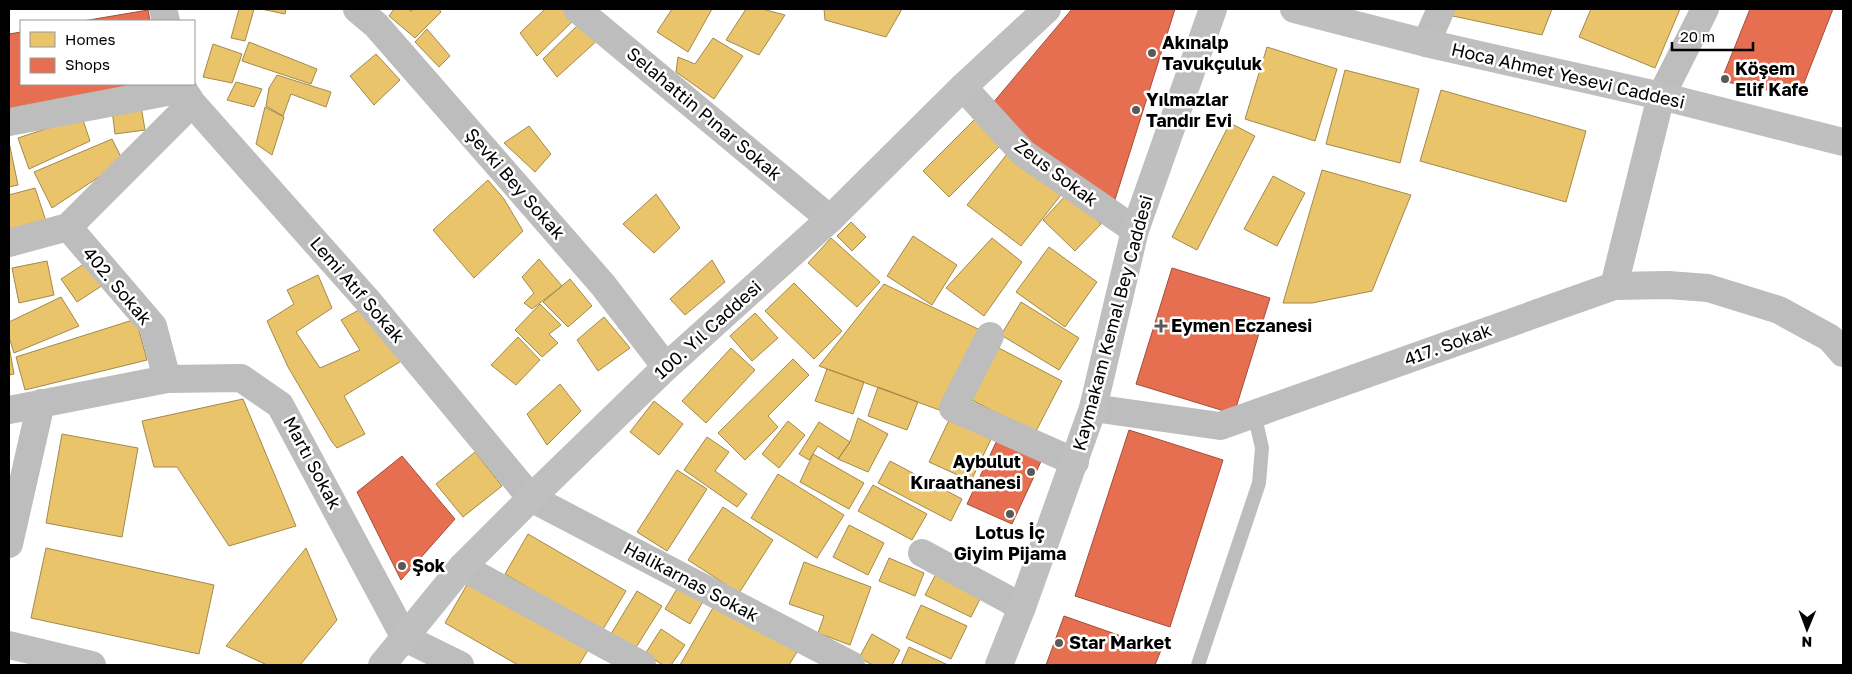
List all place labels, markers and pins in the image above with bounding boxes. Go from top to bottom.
place label: Akınalp Tavukçuluk [1162,31,1263,74]
marker: Akınalp Tavukçuluk [1146,47,1158,59]
place label: Köşem Elif Kafe [1735,57,1809,100]
marker: Köşem Elif Kafe [1719,73,1731,85]
place label: Yılmazlar Tandır Evi [1146,88,1232,131]
marker: Yılmazlar Tandır Evi [1130,104,1142,116]
place label: Eymen Eczanesi [1171,314,1312,336]
marker: Eymen Eczanesi [1155,320,1167,332]
place label: Aybulut Kıraathanesi [910,450,1021,493]
marker: Aybulut Kıraathanesi [1025,466,1037,478]
marker: Lotus İç Giyim Pijama [1004,508,1016,520]
place label: Lotus İç Giyim Pijama [954,521,1066,564]
place label: Şok [412,554,446,576]
marker: Şok [396,560,408,572]
place label: Star Market [1069,631,1171,653]
marker: Star Market [1053,637,1065,649]

